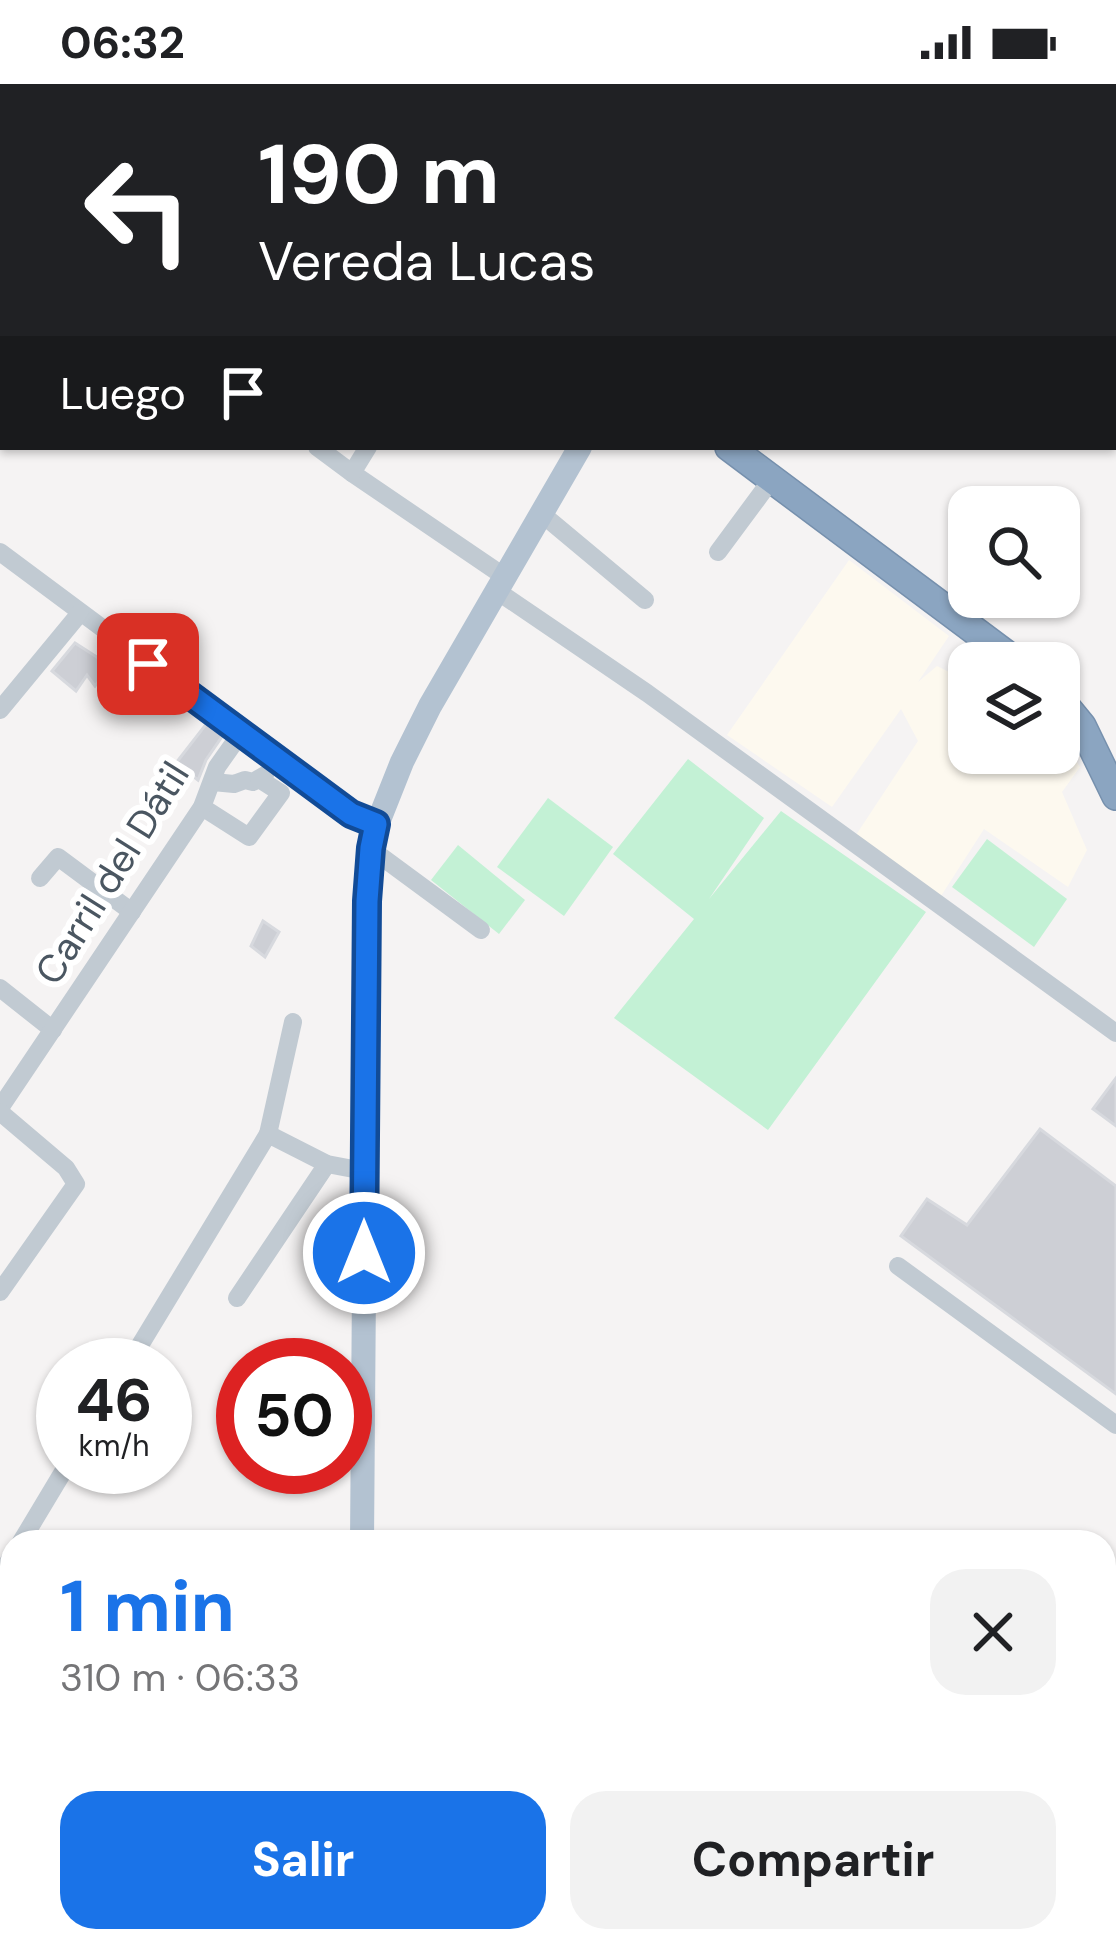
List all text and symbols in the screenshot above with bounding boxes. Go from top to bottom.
text: 06:32 [60,13,185,72]
text: 190 m [258,120,500,229]
icon: left [60,132,216,288]
text: Vereda Lucas [258,226,595,297]
icon: arrive [210,360,276,426]
text: Luego [60,364,186,423]
map controls [948,486,1080,774]
button: search [948,486,1080,618]
pin [97,613,199,715]
icon: arrive [115,631,181,697]
button: layers [948,642,1080,774]
street label: Carril del Dátil [23,752,201,994]
position arrow [301,1190,427,1316]
speed limit sign: 50 [216,1338,372,1494]
text: 46 [75,1361,153,1440]
text: km/h [79,1426,149,1465]
text: 1 min [60,1560,235,1653]
button: close [930,1569,1056,1695]
text: 310 m · 06:33 [60,1652,300,1703]
button: Salir [60,1791,546,1929]
button: Compartir [570,1791,1056,1929]

